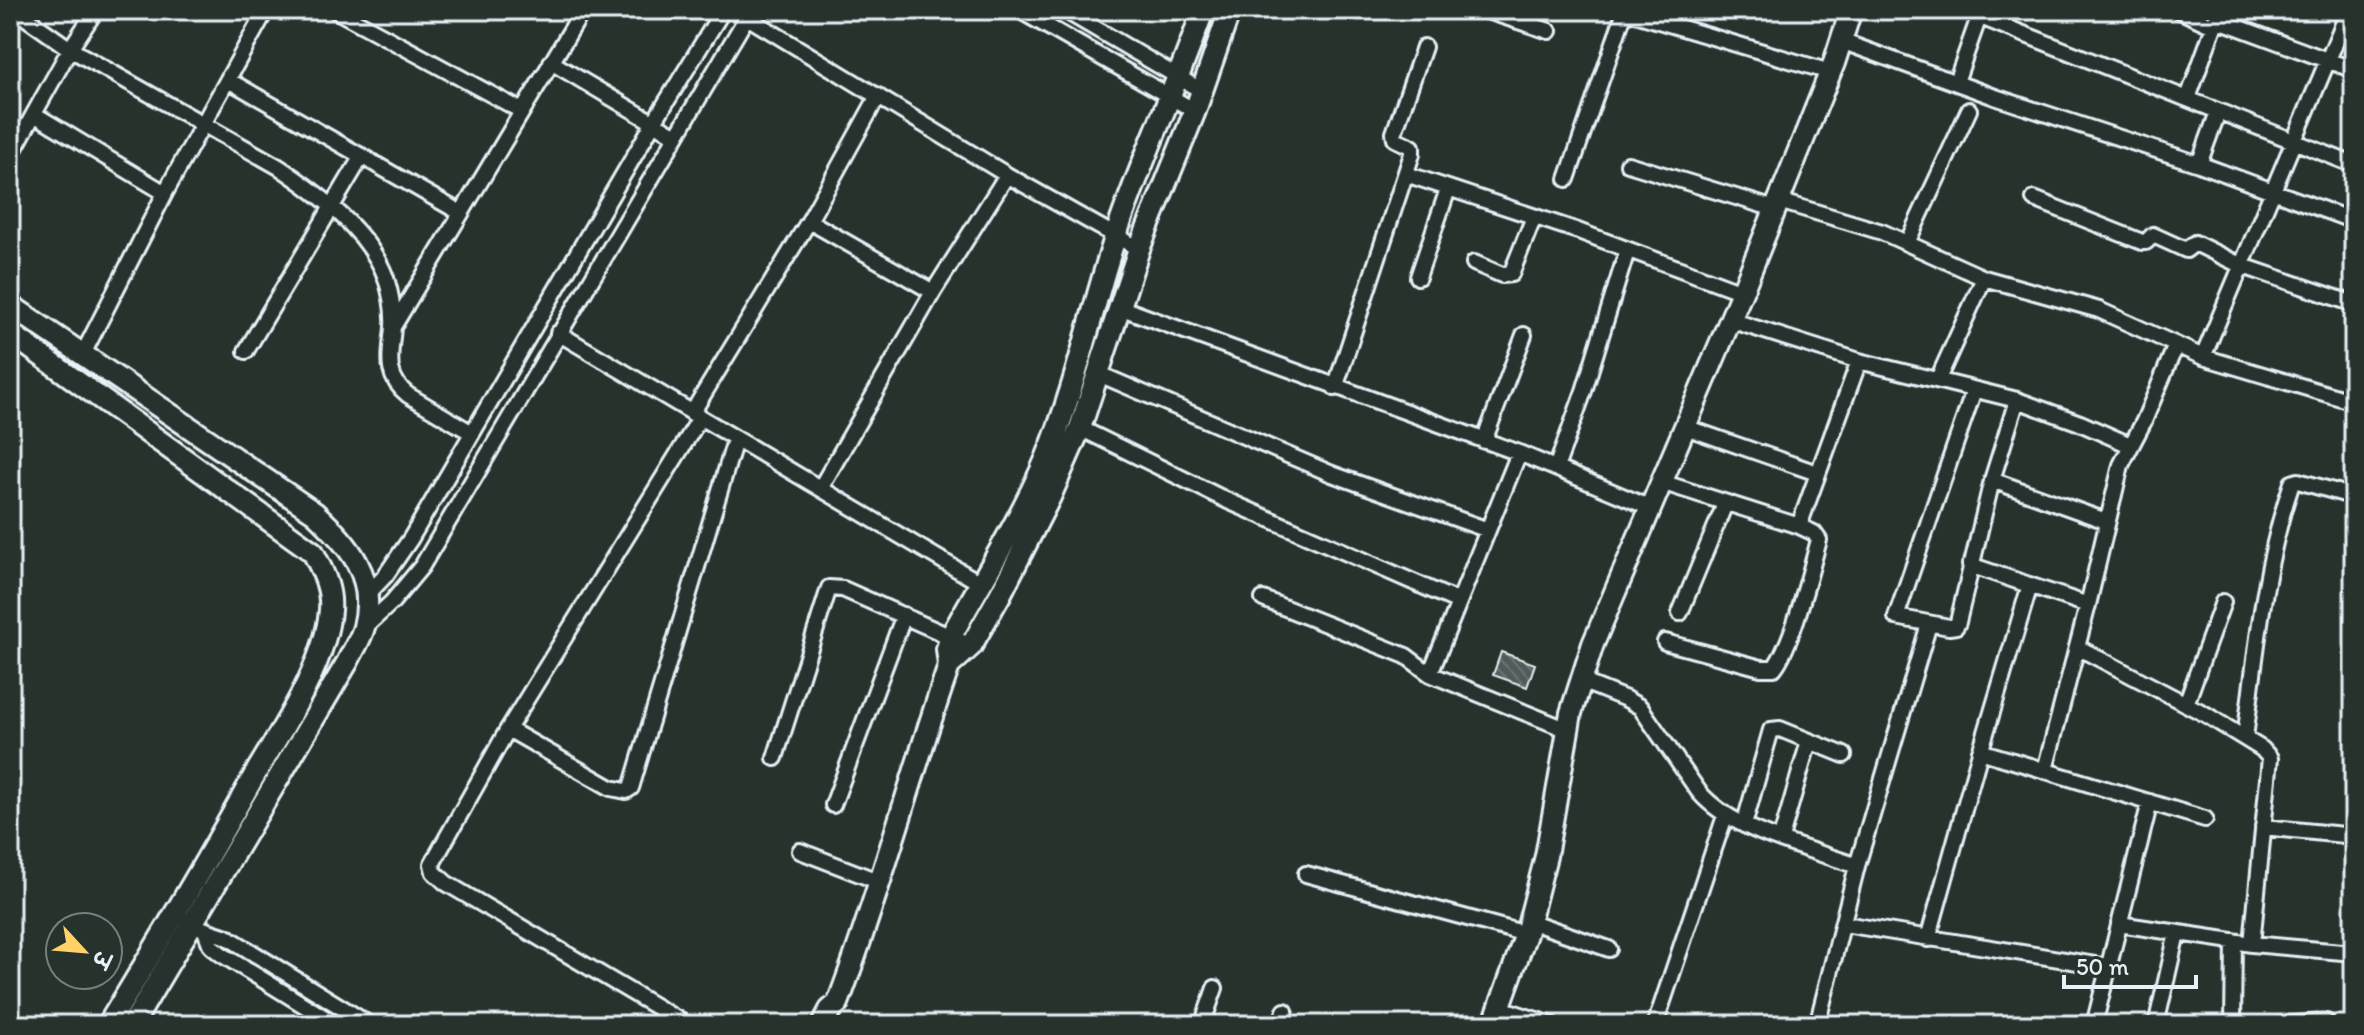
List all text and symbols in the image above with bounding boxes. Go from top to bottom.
north arrow [44,911,124,991]
scale bar [2064,939,2196,989]
text: उ [85,945,118,974]
text: 50 m [2076,952,2129,981]

